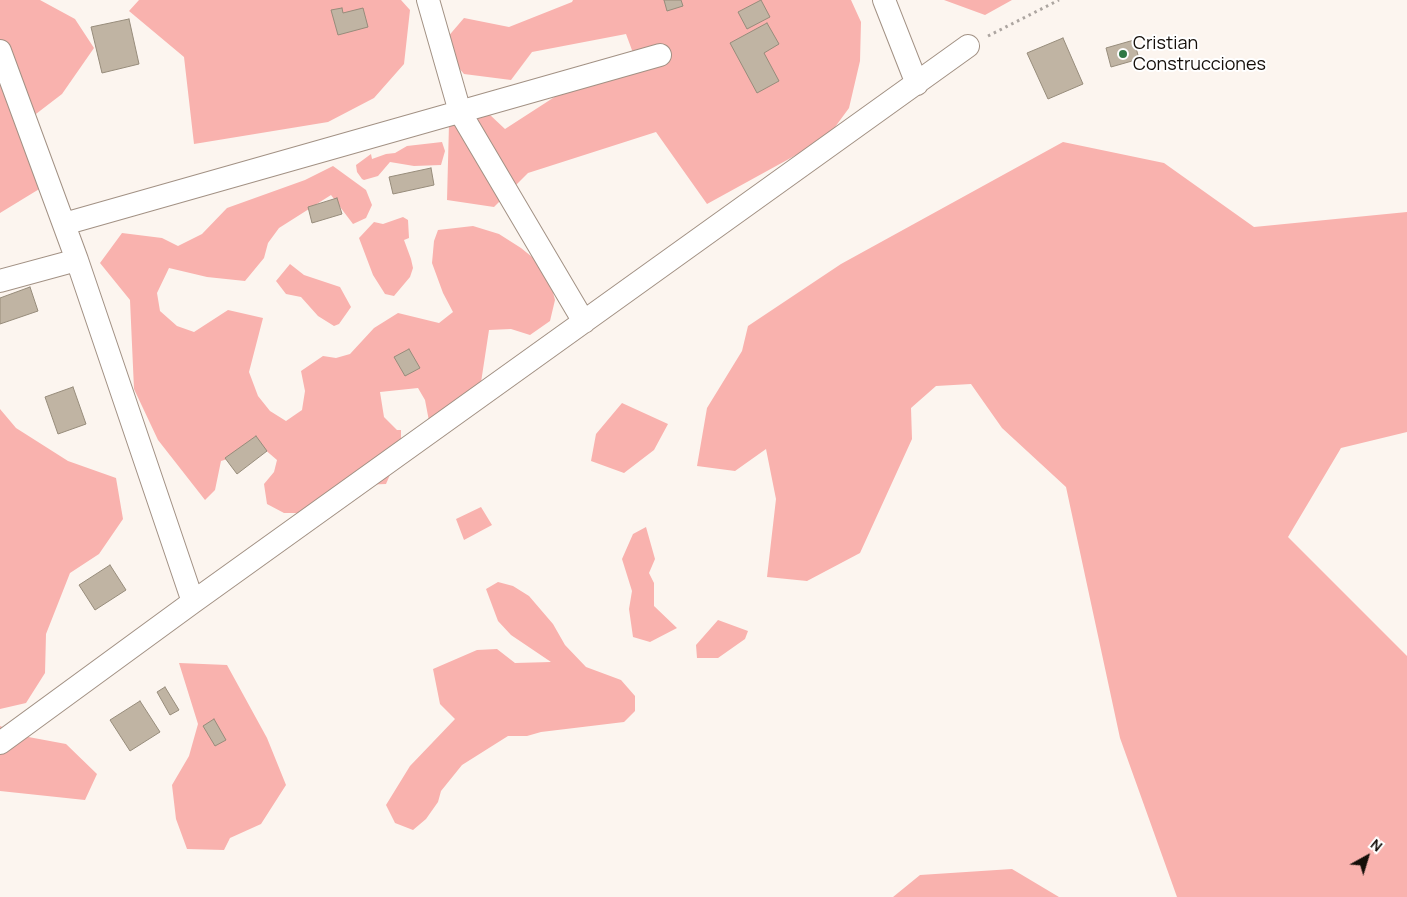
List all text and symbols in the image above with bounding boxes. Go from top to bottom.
place label: Cristian Construcciones [1133,33,1266,76]
marker: Cristian Construcciones [1117,48,1129,60]
north arrow [1342,832,1392,882]
text: N [1367,834,1387,856]

